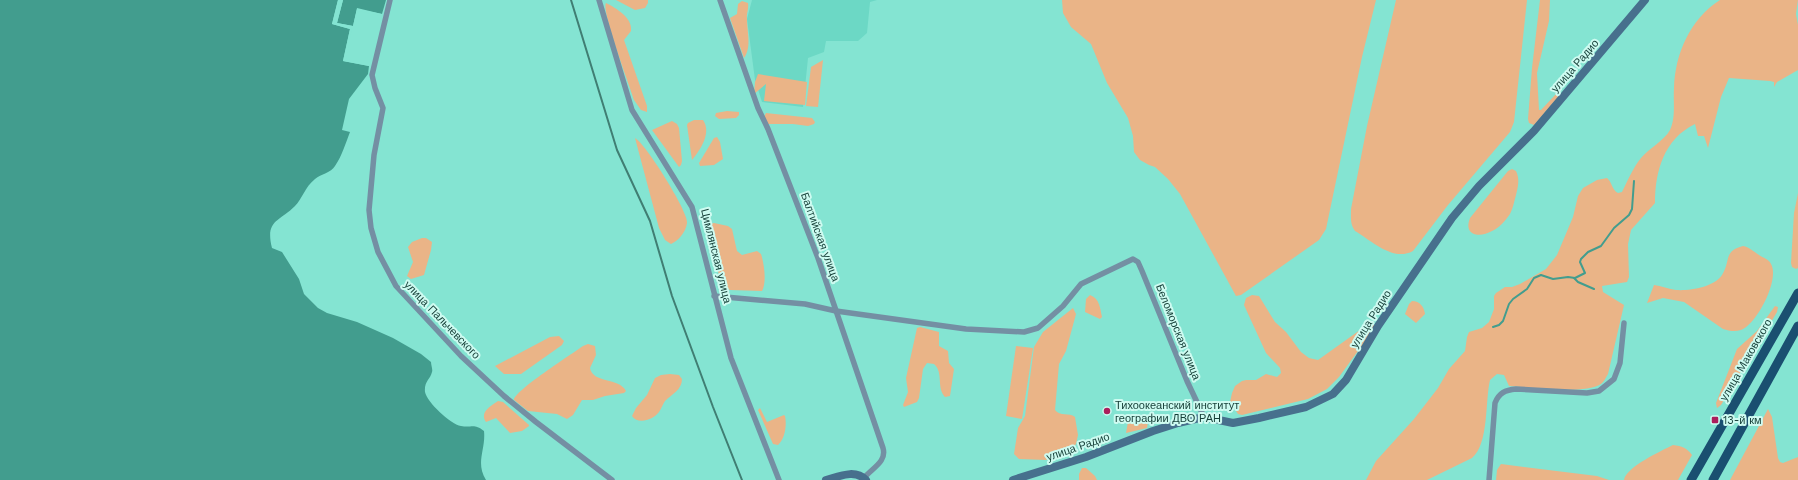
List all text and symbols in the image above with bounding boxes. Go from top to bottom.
street label: улица Радио [1549,37,1601,95]
street label: Балтийская улица [798,191,842,284]
street label: Цимлянская улица [698,207,734,305]
street label: улица Пальчевского [401,278,483,362]
street label: Беломорская улица [1153,282,1203,383]
street label: улица Радио [1348,288,1394,350]
street label: улица Маковского [1717,317,1775,403]
place label: Тихоокеанский институт географии ДВО РАН [1115,399,1239,425]
marker: Тихоокеанский институт географии ДВО РАН [1102,406,1112,416]
place label: 13-й км [1723,414,1762,427]
marker: 13-й км [1710,415,1720,425]
street label: улица Радио [1045,430,1111,464]

